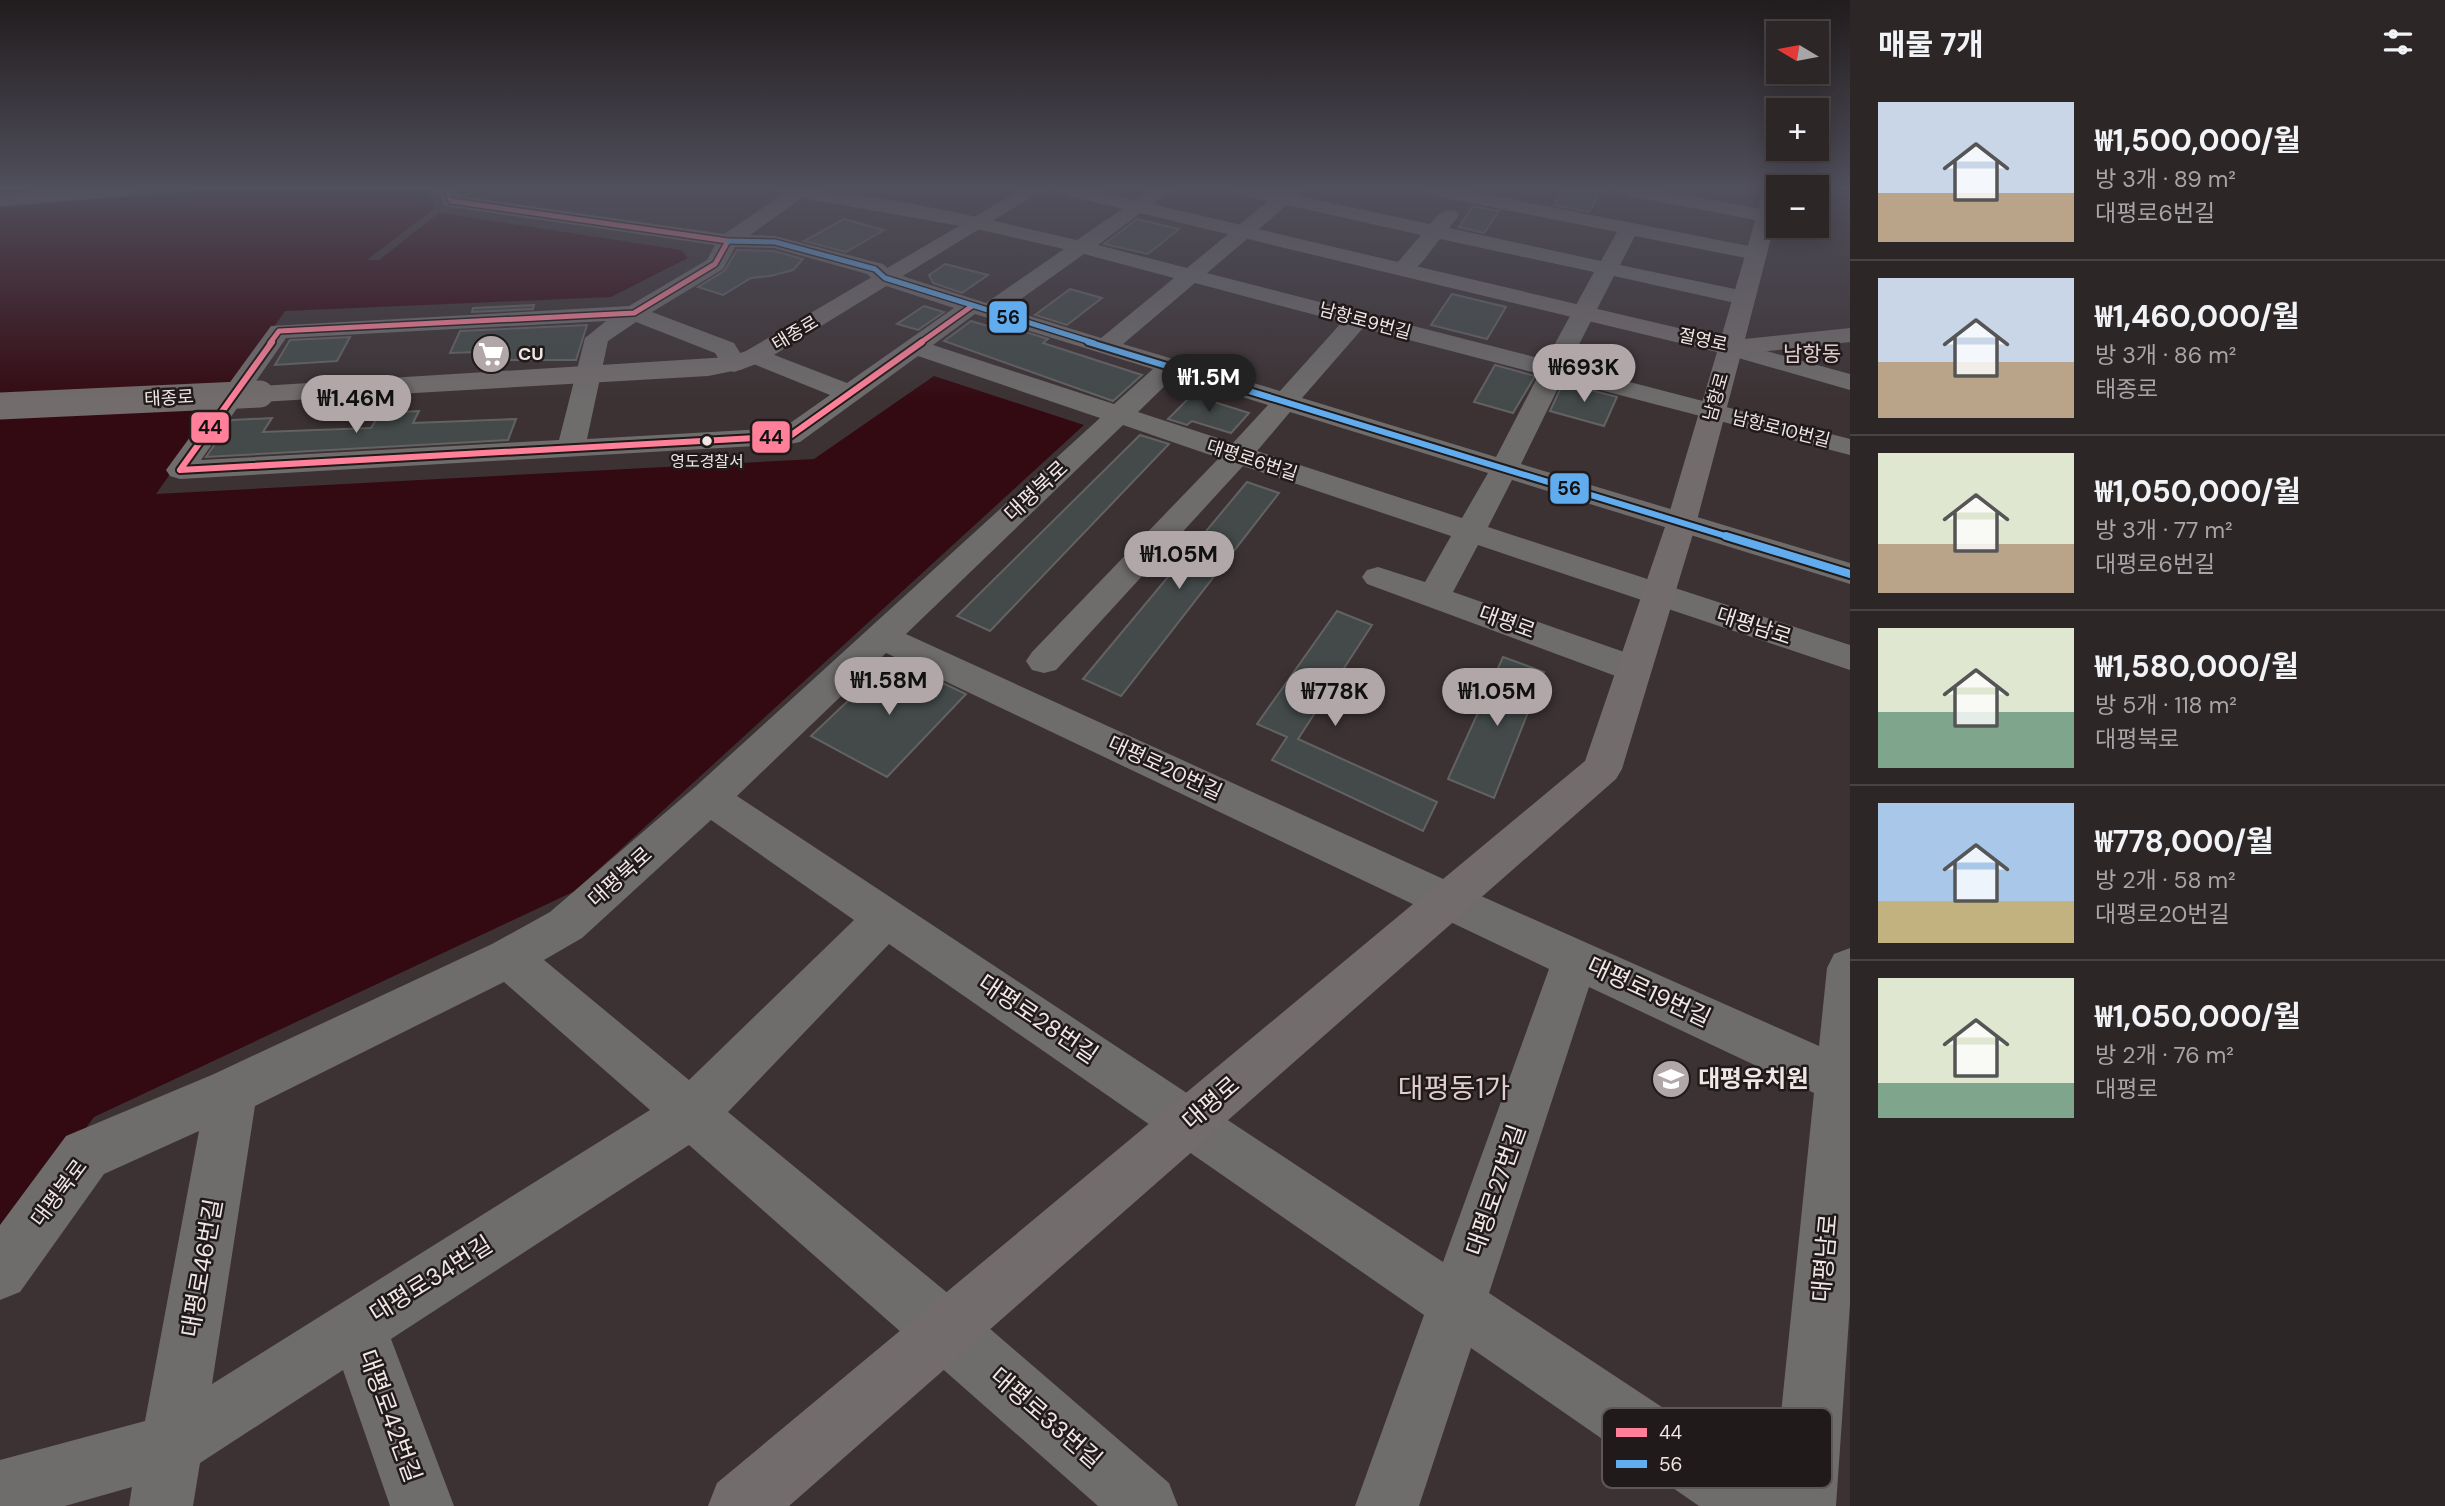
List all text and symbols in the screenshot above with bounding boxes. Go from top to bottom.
north arrow [1766,21,1829,84]
map controls [1766,21,1829,238]
icon: filters [2379,23,2417,61]
text: 매물 7개 [1878,25,1984,64]
button: + [1766,98,1829,161]
text: ₩1,500,000/월 [2095,121,2301,160]
icon: home [1934,130,2018,214]
text: 방 3개 · 89 m² [2095,164,2236,194]
button: − [1766,175,1829,238]
text: 대평로6번길 [2095,198,2215,228]
street label: 남항로9번길 [1316,297,1414,345]
text: ₩1,460,000/월 [2095,297,2300,336]
line badge: 56 [988,300,1028,334]
text: 56 [996,305,1020,330]
icon: home [1934,306,2018,390]
street label: 태종로 [768,310,822,356]
street label: 절영로 [1676,323,1730,357]
supermarket icon: CU [470,333,512,375]
district label: 남항동 [1783,340,1841,368]
text: 방 3개 · 86 m² [2095,340,2236,370]
place label: CU [518,342,544,366]
pin: ₩693K [1535,344,1633,404]
text: ₩693K [1548,352,1620,382]
pin: ₩1.5M [1160,354,1258,414]
text: ₩1.5M [1178,362,1240,392]
street label: 남항로 [1698,370,1734,424]
text: 태종로 [2095,374,2158,404]
pin: ₩1.46M [299,376,413,435]
text: ₩1.46M [317,383,395,413]
street label: 태종로 [144,385,194,411]
street label: 남항로10번길 [1729,405,1833,453]
line badge: 44 [190,411,230,444]
text: 44 [198,415,222,440]
line badge: 44 [751,420,791,454]
text: 44 [759,425,783,450]
marker: 영도경찰서 [700,434,714,448]
street label: 대평로6번길 [1204,434,1300,486]
place label: 영도경찰서 [670,451,744,472]
street label: 대평북로 [998,454,1074,528]
line badge: 56 [1549,472,1590,505]
text: ₩1,050,000/월 [2095,472,2301,511]
text: 56 [1557,476,1581,501]
icon: home [1934,481,2018,565]
text: 방 3개 · 77 m² [2095,515,2233,545]
pin: ₩1.05M [1122,532,1236,591]
text: ₩1.05M [1140,539,1218,569]
text: 대평로6번길 [2095,549,2215,579]
street label: 대평로 [1475,599,1539,645]
street label: 대평남로 [1713,601,1795,651]
text: ₩1,580,000/월 [2095,647,2299,686]
icon: home [1934,656,2018,740]
pin: ₩1.58M [832,658,946,717]
text: ₩1.58M [851,665,927,695]
pin: ₩778K [1286,668,1384,728]
pin: ₩1.05M [1440,668,1554,728]
text: ₩778K [1301,676,1369,706]
text: ₩1.05M [1458,676,1536,706]
text: 방 5개 · 118 m² [2095,690,2237,720]
text: 대평북로 [2095,724,2180,754]
street label: 대평로20번길 [1103,729,1227,807]
text: ₩778,000/월 [2095,822,2274,861]
icon: home [1934,831,2018,915]
street label: 대평북로 [582,841,658,913]
text: 방 2개 · 58 m² [2095,865,2236,895]
text: 대평로20번길 [2095,899,2230,929]
street label: 대평로19번길 [1582,949,1716,1034]
street label: 대평로28번길 [972,967,1104,1070]
text: ₩1,050,000/월 [2095,997,2301,1036]
icon: home [1934,1006,2018,1090]
text: 방 2개 · 76 m² [2095,1040,2234,1070]
school or university icon: 대평유치원 [1650,1058,1692,1100]
place label: 대평유치원 [1698,1063,1808,1094]
street label: 대평로 [1176,1069,1246,1136]
district label: 대평동1가 [1398,1070,1510,1107]
text: 대평로 [2095,1074,2158,1104]
street label: 대평로27번길 [1459,1120,1532,1259]
street label: 대평북로 [25,1154,93,1232]
street label: 대평로46번길 [174,1196,229,1340]
street label: 대평남로 [1805,1213,1844,1303]
street label: 대평로34번길 [364,1229,498,1329]
street label: 대평로42번길 [352,1345,429,1486]
street label: 대평로33번길 [984,1360,1109,1475]
legend [1602,1408,1832,1488]
text: 44 [1659,1420,1682,1445]
text: 56 [1659,1452,1683,1477]

